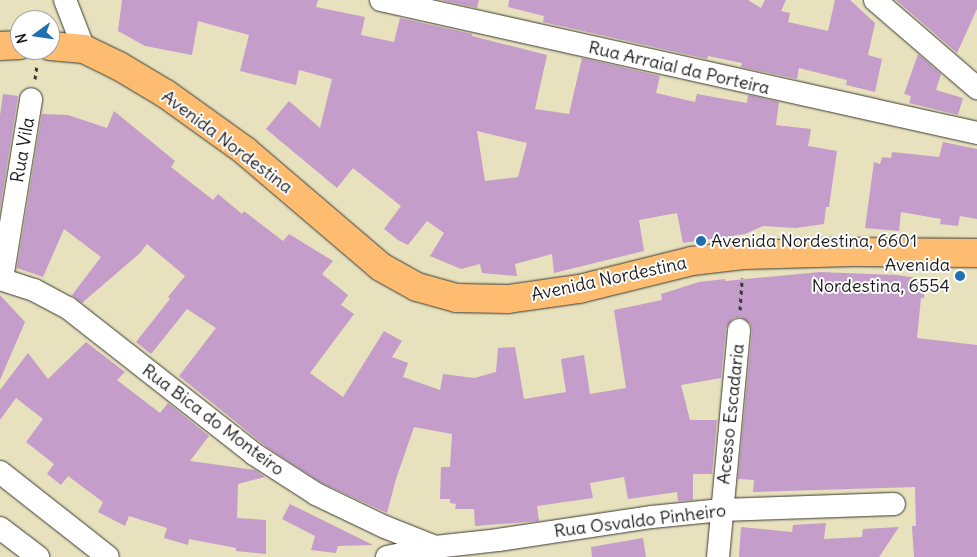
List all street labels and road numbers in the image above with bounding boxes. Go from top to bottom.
street label: Rua Arraial da Porteira [586,37,772,99]
street label: Avenida Nordestina [157,86,297,198]
street label: Rua Vila [7,116,39,184]
street label: Avenida Nordestina [529,252,689,306]
street label: Acesso Escadaria [713,343,749,485]
street label: Rua Bica do Monteiro [138,359,288,481]
street label: Rua Osvaldo Pinheiro [553,500,727,542]

